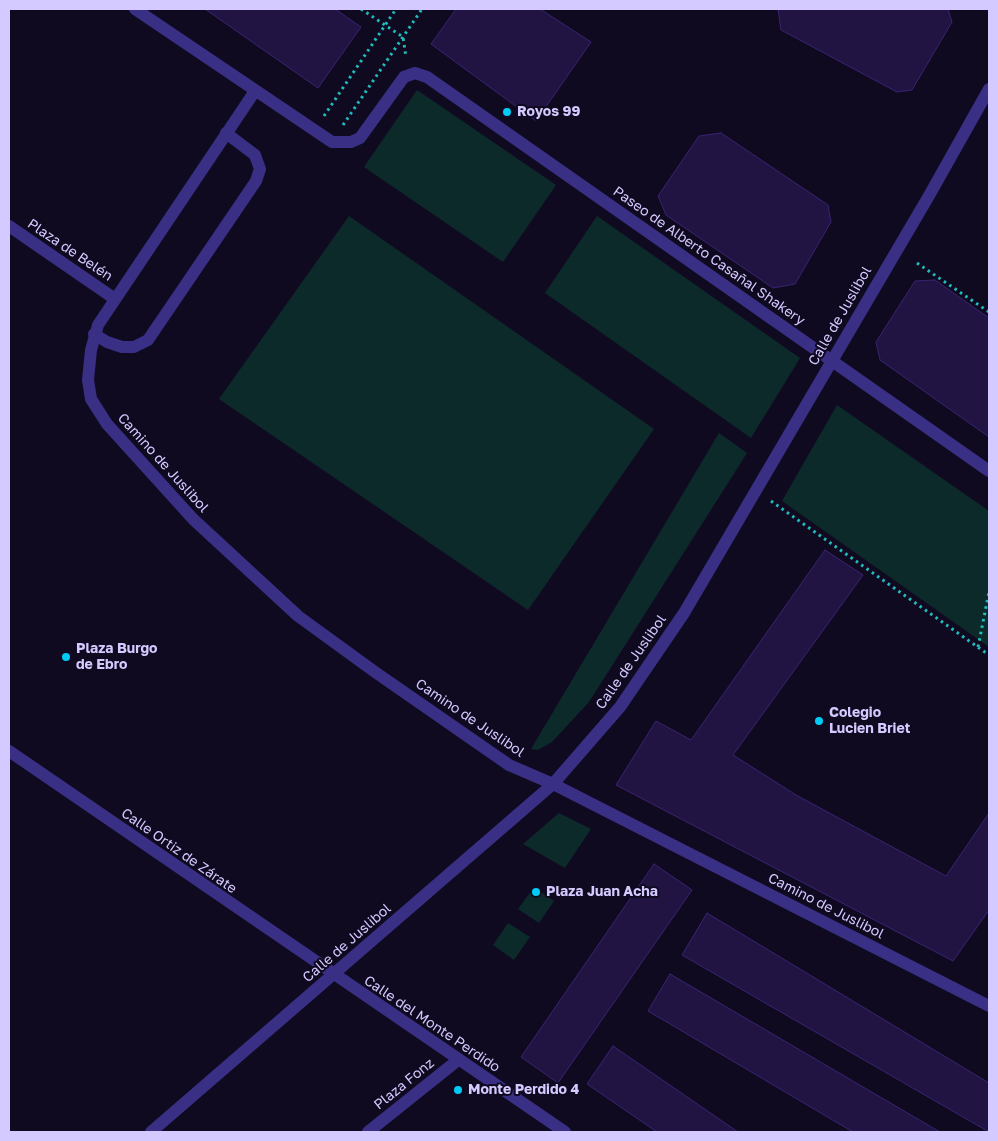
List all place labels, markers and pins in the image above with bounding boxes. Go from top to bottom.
place label: Royos 99 [517,104,580,120]
marker: Royos 99 [501,106,513,118]
place label: Plaza Burgo de Ebro [76,641,157,674]
marker: Plaza Burgo de Ebro [60,651,72,663]
place label: Colegio Lucien Briet [829,705,910,738]
marker: Colegio Lucien Briet [813,715,825,727]
place label: Plaza Juan Acha [546,884,658,900]
marker: Plaza Juan Acha [530,886,542,898]
place label: Monte Perdido 4 [468,1082,579,1098]
marker: Monte Perdido 4 [452,1084,464,1096]

